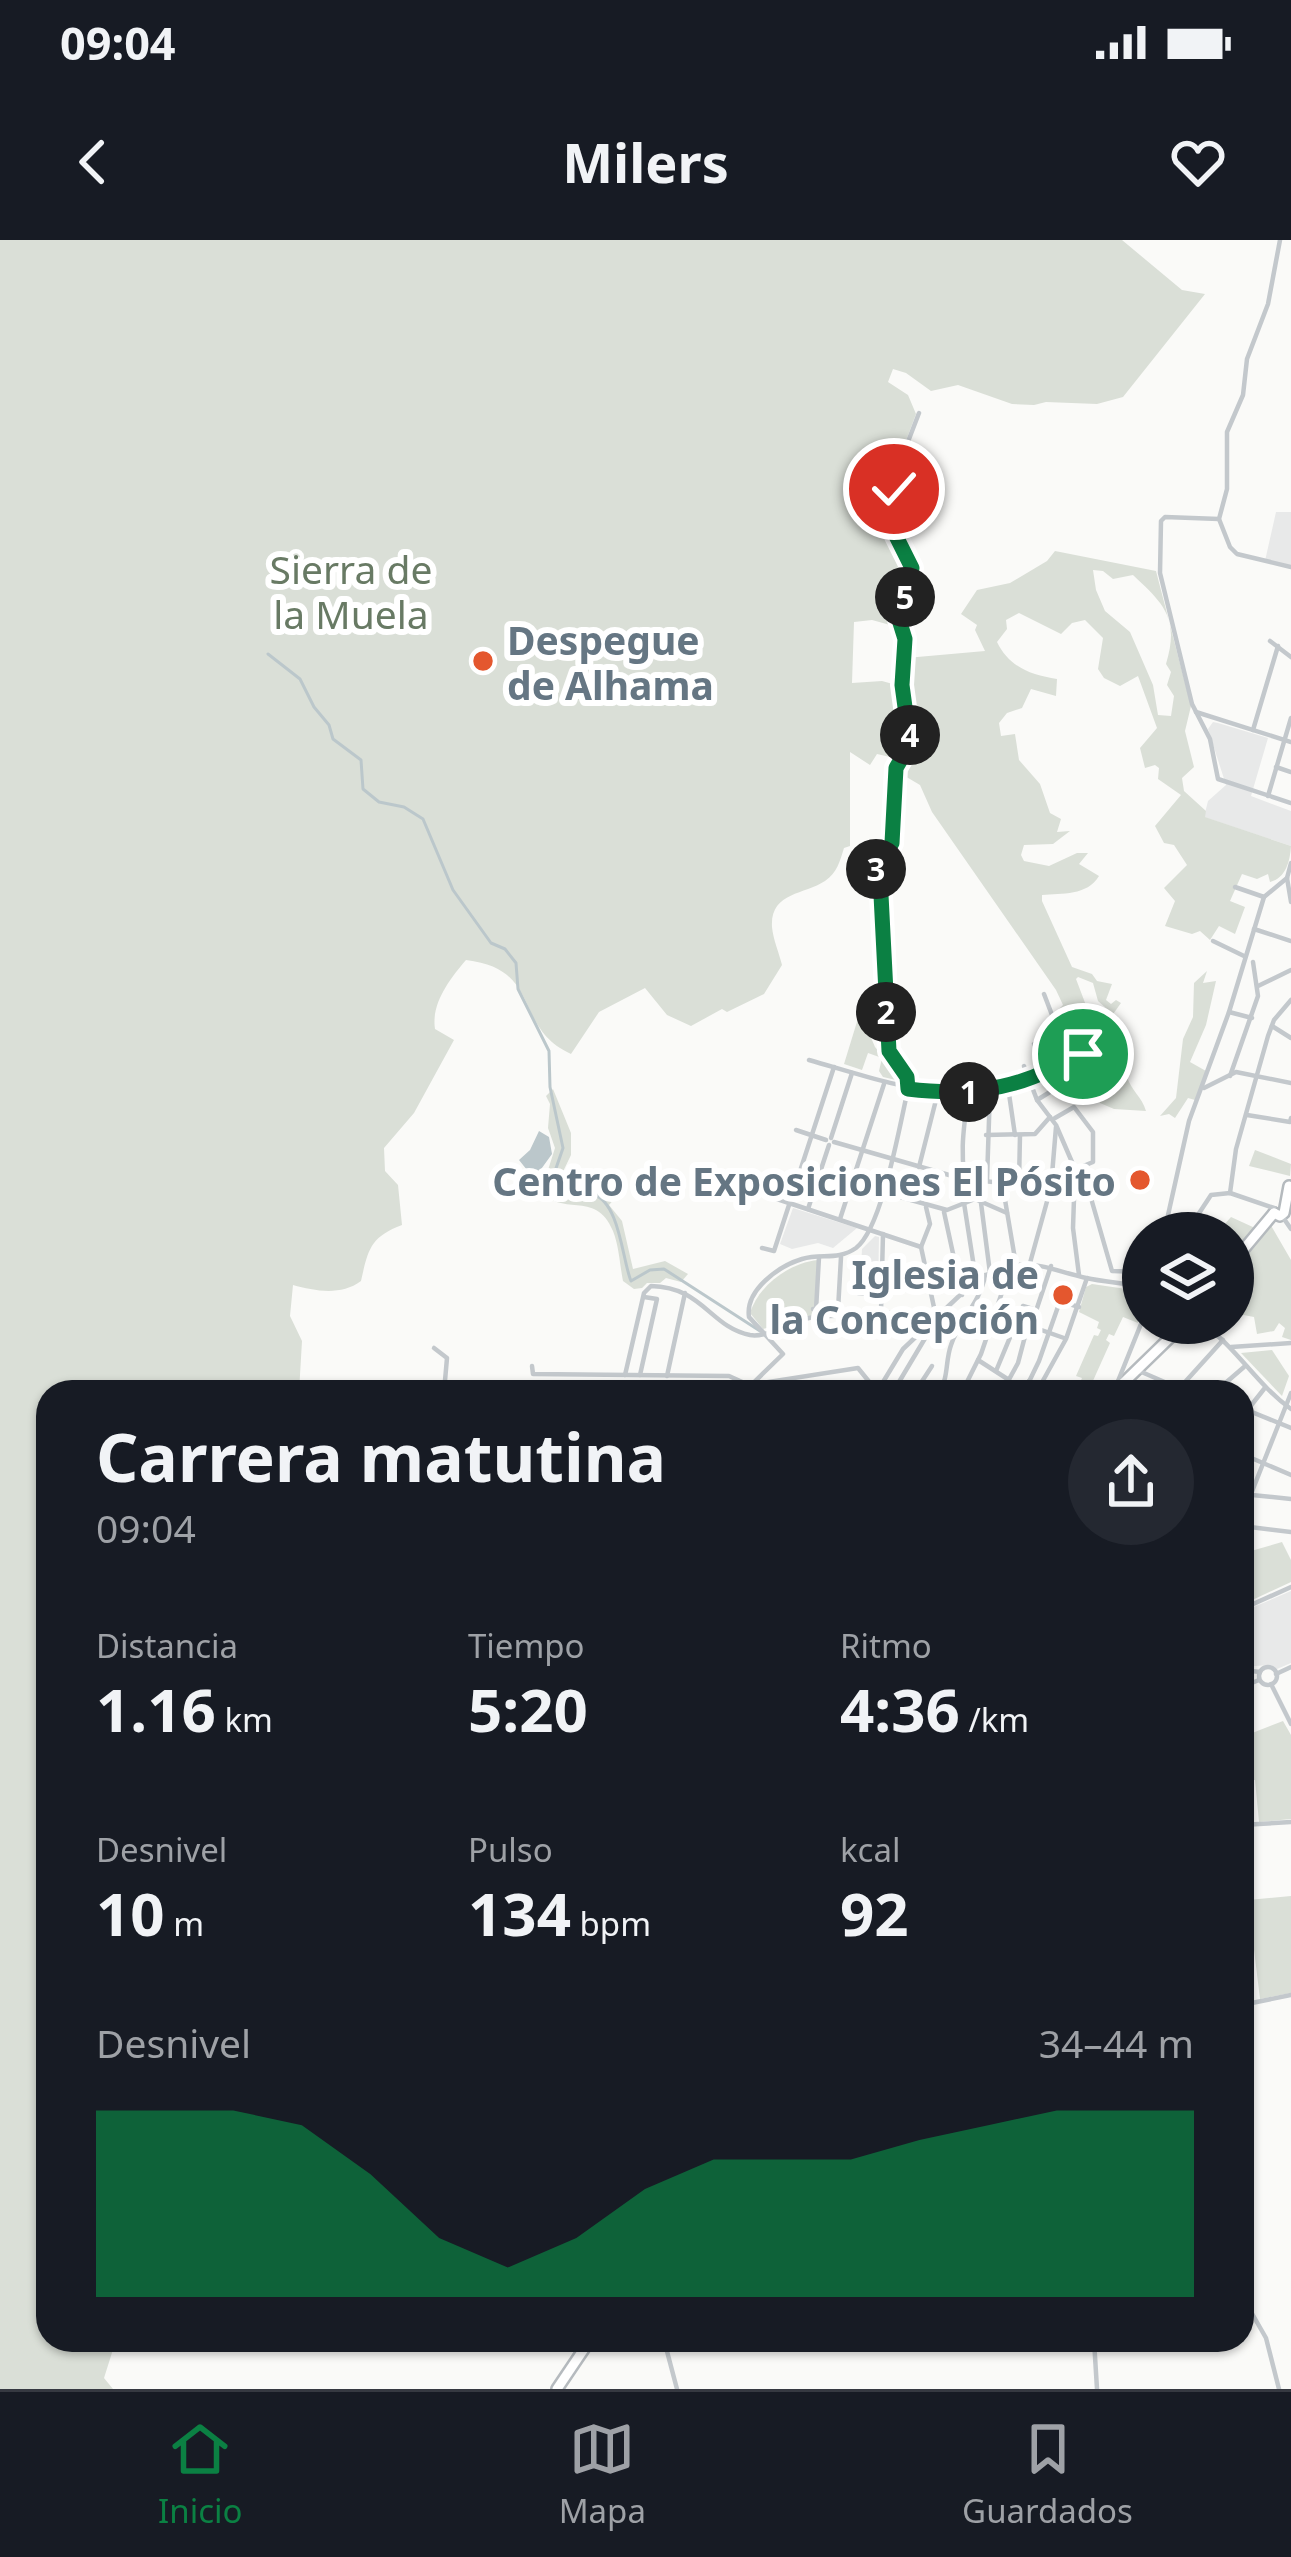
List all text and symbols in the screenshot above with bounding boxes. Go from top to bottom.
text: 09:04 [60,12,176,73]
text: Milers [562,125,729,199]
icon: back [60,129,126,195]
icon: heart [1165,129,1231,195]
pin [843,438,945,540]
icon: check [861,456,927,522]
park label: Sierra de la Muela [270,542,432,640]
pin: 5 [875,567,935,627]
text: 5 [896,574,914,619]
place label: Despegue de Alhama [507,613,714,711]
marker: Despegue de Alhama [470,648,496,674]
pin: 4 [880,705,940,765]
text: 4 [901,712,919,757]
pin: 3 [846,839,906,899]
text: 3 [867,846,885,891]
pin: 2 [856,982,916,1042]
text: 2 [877,989,895,1034]
pin [1032,1003,1134,1105]
icon: arrive [1050,1021,1116,1087]
pin: 1 [939,1062,999,1122]
text: 1 [960,1069,978,1114]
place label: Centro de Exposiciones El Pósito [492,1154,1116,1207]
marker: Centro de Exposiciones El Pósito [1127,1167,1153,1193]
map controls [1122,1212,1254,1344]
button: layers [1122,1212,1254,1344]
place label: Iglesia de la Concepción [770,1247,1039,1345]
marker: Iglesia de la Concepción [1050,1282,1076,1308]
text: Carrera matutina [96,1411,666,1501]
button: share [1068,1419,1194,1545]
text: 09:04 [96,1501,196,1554]
text: Distancia [96,1623,238,1668]
text: Tiempo [468,1623,585,1668]
text: Ritmo [840,1623,932,1668]
text: 1.16 [96,1668,216,1750]
text: 5:20 [468,1668,588,1750]
text: 4:36 [840,1668,960,1750]
text: km [216,1697,273,1742]
text: /km [960,1697,1029,1742]
text: Desnivel [96,1827,227,1872]
text: Pulso [468,1827,553,1872]
text: kcal [840,1827,901,1872]
text: 10 [96,1872,165,1954]
text: 134 [468,1872,571,1954]
text: 92 [840,1872,909,1954]
text: m [165,1901,204,1946]
text: bpm [571,1901,651,1946]
text: Desnivel [96,2016,251,2069]
text: 34–44 m [1039,2016,1194,2069]
tab: Inicio [158,2416,243,2533]
tab: Mapa [559,2416,646,2533]
tab: Guardados [962,2416,1133,2533]

